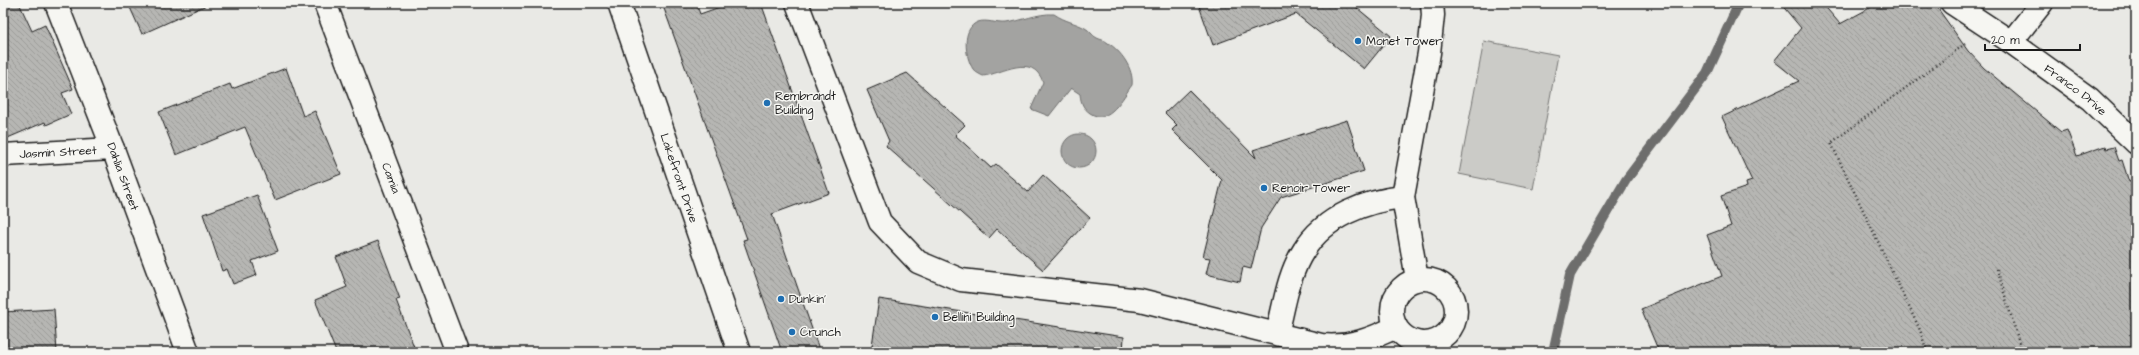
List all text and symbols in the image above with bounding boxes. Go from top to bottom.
scale bar [1985,26,2080,52]
text: 20 m [1991,32,2020,49]
place label: Monet Tower [1366,33,1442,50]
marker: Monet Tower [1353,36,1363,46]
street label: Franco Drive [2041,60,2111,120]
place label: Rembrandt Building [775,88,836,120]
marker: Rembrandt Building [762,98,772,108]
street label: Lakefront Drive [656,131,703,225]
street label: Dahlia Street [103,140,144,213]
street label: Jasmin Street [19,141,97,163]
street label: Camia [378,160,405,196]
place label: Renoir Tower [1272,180,1350,197]
marker: Renoir Tower [1259,183,1269,193]
place label: Dunkin' [789,291,826,308]
marker: Dunkin' [776,294,786,304]
place label: Bellini Building [943,309,1015,327]
marker: Bellini Building [930,312,940,322]
place label: Crunch [800,324,841,341]
marker: Crunch [787,327,797,337]

